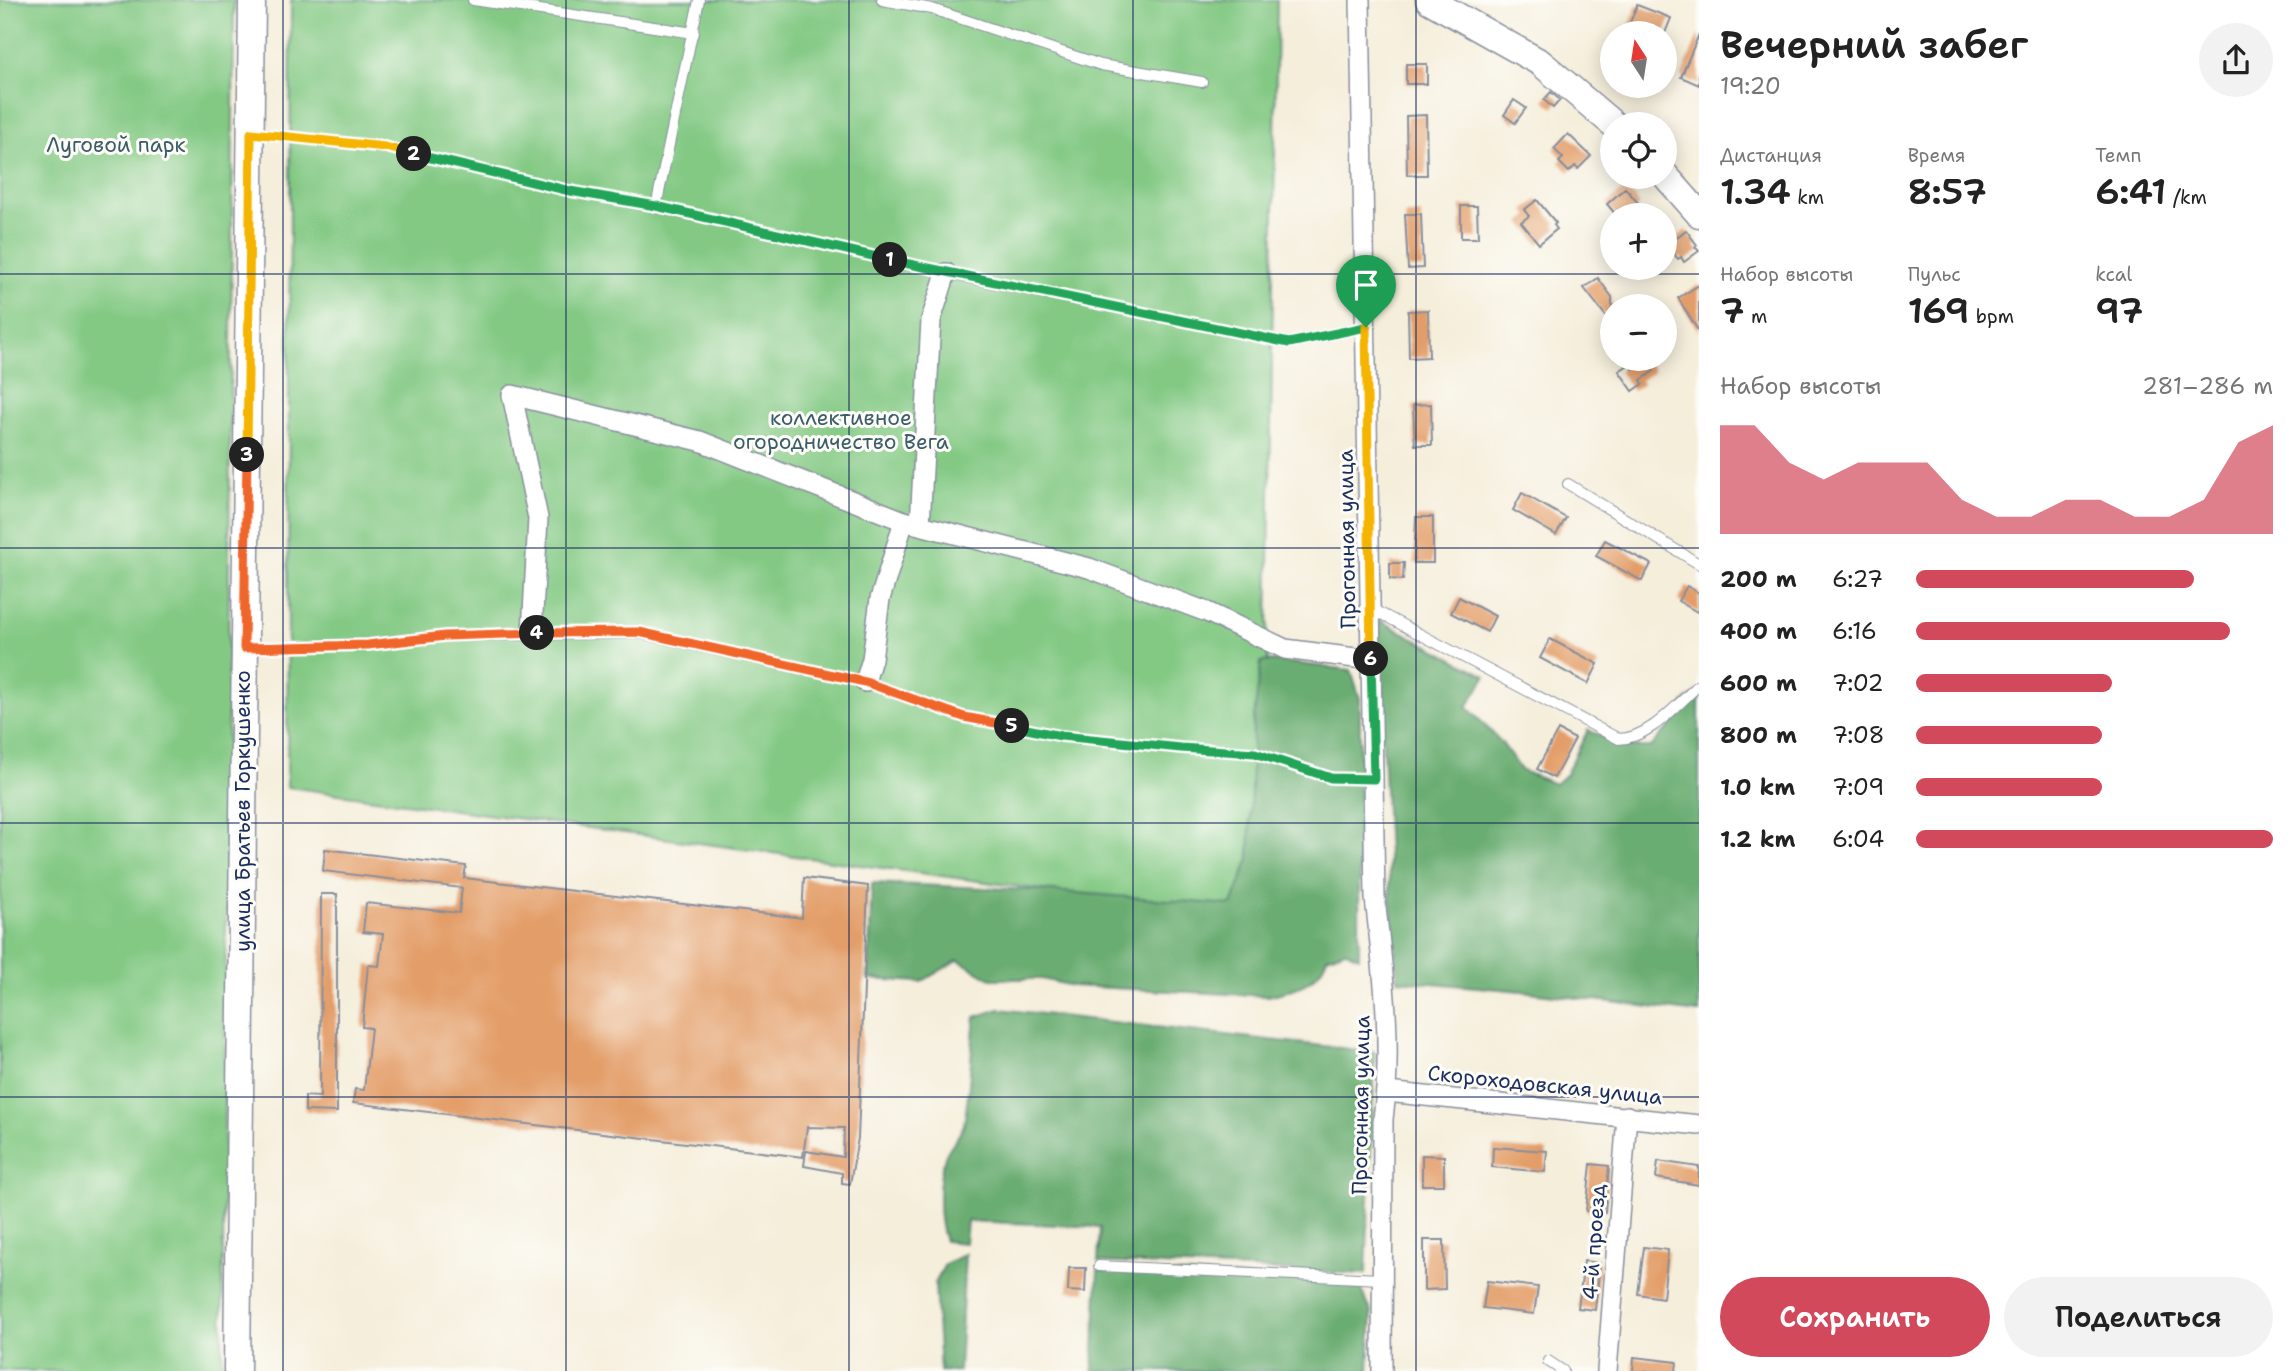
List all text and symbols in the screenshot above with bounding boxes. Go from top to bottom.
text: Вечерний забег [1720,19,2028,70]
north arrow [1600,21,1676,98]
map controls [1600,21,1677,371]
button: share [2199,23,2273,97]
text: 19:20 [1720,71,1781,101]
button: locate [1600,112,1677,189]
park label: Луговой парк [46,131,186,159]
pin: 2 [396,136,432,172]
text: 2 [407,141,420,166]
text: Дистанция [1720,143,1822,168]
text: Время [1908,143,1966,168]
text: Темп [2095,143,2141,168]
text: 1.34 [1720,168,1791,215]
text: 8:57 [1908,168,1987,215]
text: 6:41 [2095,168,2166,215]
text: km [1791,185,1824,210]
text: /km [2166,185,2207,210]
button: + [1600,203,1677,280]
pin: 1 [872,243,908,278]
text: 1 [885,247,894,272]
pin [1336,255,1396,327]
text: Набор высоты [1720,262,1853,287]
text: Пульс [1908,262,1961,287]
text: kcal [2095,262,2132,287]
icon: arrive [1347,266,1385,304]
text: 7 [1720,287,1745,334]
text: 169 [1908,287,1969,334]
text: 97 [2095,287,2143,334]
button: − [1600,294,1677,371]
text: m [1745,304,1767,329]
text: bpm [1969,304,2014,329]
text: Набор высоты [1720,371,1881,401]
text: 281–286 m [2142,371,2273,401]
park label: коллективное огородничество Вега [733,404,949,456]
pin: 3 [230,438,264,472]
text: 3 [240,442,253,467]
street label: Прогонная улица [1331,449,1363,629]
text: 200 m [1720,564,1797,594]
text: 6:27 [1832,564,1883,594]
pin: 4 [520,616,554,650]
text: 400 m [1720,616,1797,646]
text: 6:16 [1832,616,1877,646]
text: 4 [530,620,543,645]
pin: 6 [1354,642,1388,676]
text: 6 [1364,646,1377,671]
text: 600 m [1720,668,1797,698]
text: 7:02 [1832,668,1884,698]
street label: улица Братьев Горкушенко [229,670,257,952]
pin: 5 [995,708,1030,744]
text: 5 [1006,713,1017,738]
text: 800 m [1720,720,1797,750]
text: 7:08 [1832,720,1885,750]
text: 1.0 km [1720,772,1795,802]
text: 7:09 [1832,772,1884,802]
text: 1.2 km [1720,824,1796,854]
text: 6:04 [1832,824,1884,854]
street label: Прогонная улица [1345,1015,1377,1195]
street label: Скороходовская улица [1426,1059,1664,1111]
street label: 4-й проезд [1576,1183,1612,1301]
button: Сохранить [1720,1277,1990,1357]
button: Поделиться [2004,1277,2273,1357]

